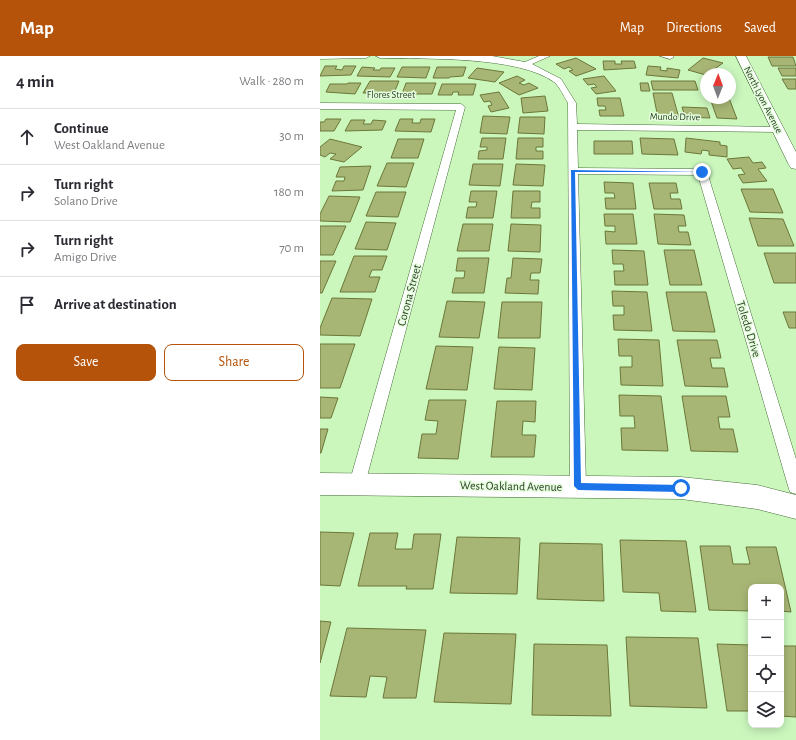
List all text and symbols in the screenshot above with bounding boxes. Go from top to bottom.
text: Map [20,19,54,38]
text: Map [620,21,644,35]
text: Directions [666,21,722,35]
text: Saved [744,21,776,35]
street label: North Lyon Avenue [742,65,784,135]
north arrow [700,68,736,104]
text: 4 min [16,73,54,90]
text: Walk · 280 m [239,75,304,88]
street label: Flores Street [367,90,416,100]
street label: Mundo Drive [650,112,701,122]
text: Continue [54,121,109,136]
icon: ahead [16,126,38,148]
text: 30 m [279,130,304,143]
text: West Oakland Avenue [54,139,165,152]
route end [693,163,711,181]
text: Turn right [54,177,113,192]
icon: right [16,182,38,204]
text: 180 m [274,186,304,199]
text: Solano Drive [54,195,118,208]
text: Turn right [54,233,113,248]
icon: right [16,238,38,260]
text: 70 m [279,242,304,255]
text: Amigo Drive [54,251,117,264]
street label: Corona Street [395,263,423,327]
icon: arrive [16,294,38,316]
text: Arrive at destination [54,297,177,312]
street label: Toledo Drive [735,299,763,359]
button: Save [16,344,156,381]
button: Share [164,344,304,381]
street label: West Oakland Avenue [460,479,562,493]
route start [672,479,690,497]
map controls [748,584,784,728]
button: + [748,584,784,620]
button: − [748,620,784,656]
button: locate [748,656,784,692]
button: layers [748,692,784,728]

